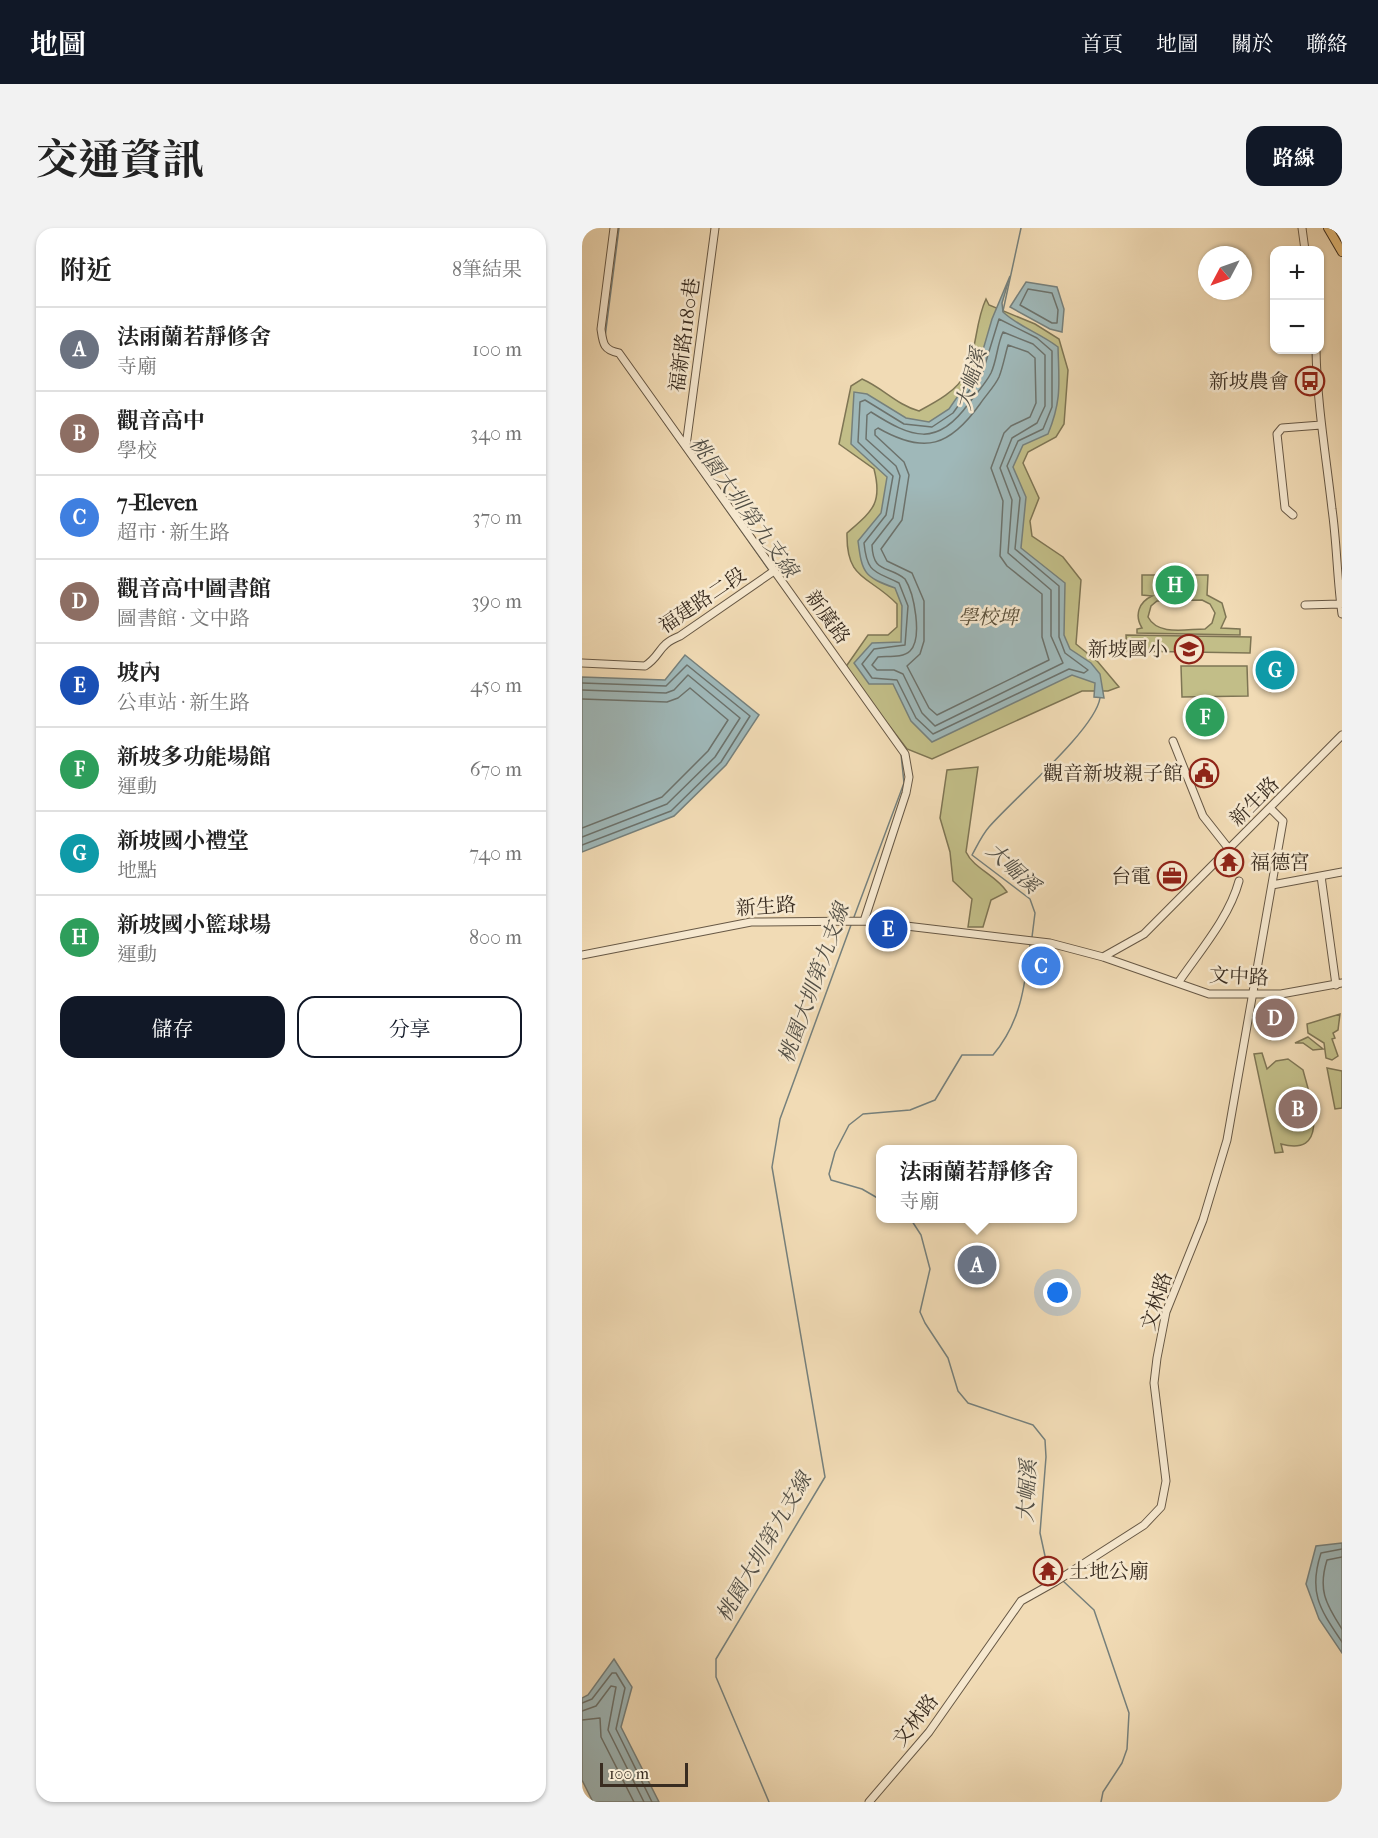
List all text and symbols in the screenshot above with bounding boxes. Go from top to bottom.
text: 地圖 [30,28,86,61]
text: 首頁 [1081,32,1123,56]
text: 地圖 [1156,32,1198,56]
text: 關於 [1231,32,1273,56]
text: 聯絡 [1306,32,1348,56]
button: 路線 [1246,126,1342,186]
text: 交通資訊 [36,136,204,185]
north arrow [1198,246,1252,300]
map controls [1270,246,1324,354]
button: + [1270,246,1324,300]
text: 附近 [60,255,112,286]
text: 8筆結果 [452,258,522,281]
street label: 福新路1180巷 [665,276,704,394]
button: − [1270,300,1324,354]
text: 法雨蘭若靜修舍 [117,324,271,350]
text: A [73,338,86,361]
text: 100 m [472,338,522,361]
water label: 大崛溪 [951,344,991,413]
text: 寺廟 [117,355,157,378]
bus stop icon: 新坡農會 [1294,365,1326,397]
place label: 新坡農會 [1209,370,1289,393]
text: 觀音高中 [117,408,205,434]
text: B [73,422,86,445]
text: 340 m [470,422,522,445]
water label: 桃園大圳第九支線 [685,432,804,584]
text: 學校 [117,439,157,462]
text: 7-Eleven [117,490,198,516]
text: C [73,506,86,529]
text: 370 m [472,506,522,529]
text: 超市 · 新生路 [117,521,230,544]
pin: H [1156,562,1194,608]
street label: 福建路二段 [654,563,750,638]
text: 觀音高中圖書館 [117,576,271,602]
street label: 新廣路 [801,586,855,648]
text: D [72,590,87,613]
text: 390 m [471,590,522,613]
park label: 學校埤 [958,606,1021,629]
text: 圖書館 · 文中路 [117,607,250,630]
school or university icon: 新坡國小 [1173,633,1205,665]
place label: 新坡國小 [1088,638,1168,661]
pin: G [1256,648,1294,692]
text: 坡內 [117,660,161,686]
text: E [73,674,86,697]
text: 450 m [470,674,522,697]
text: 公車站 · 新生路 [117,691,250,714]
pin: F [1186,694,1224,740]
text: 新坡多功能場館 [117,744,271,770]
public building icon: 觀音新坡親子館 [1188,757,1220,789]
text: F [74,758,85,781]
text: 670 m [470,758,522,781]
place label: 觀音新坡親子館 [1043,762,1183,785]
street label: 新生路 [1225,772,1284,831]
text: 運動 [117,775,157,798]
text: 新坡國小禮堂 [117,828,249,854]
water label: 大崛溪 [982,838,1046,900]
text: G [72,842,87,865]
text: 740 m [469,842,522,865]
temple icon: 福德宮 [1213,846,1245,878]
place label: 福德宮 [1250,851,1310,874]
text: 地點 [117,859,157,882]
office icon: 台電 [1156,860,1188,892]
place label: 台電 [1111,865,1151,888]
street label: 新生路 [735,893,797,920]
water label: 桃園大圳第九支線 [774,898,855,1066]
pin: E [868,906,908,952]
text: 新坡國小籃球場 [117,912,271,938]
text: H [72,926,87,949]
text: 800 m [469,926,522,949]
text: 運動 [117,943,157,966]
pin: C [1022,944,1060,988]
street label: 文中路 [1208,963,1270,990]
button: 儲存 [60,996,285,1058]
button: 分享 [297,996,522,1058]
pin: D [1256,996,1294,1040]
pin: B [1278,1086,1318,1132]
popup [876,1145,1077,1223]
text: 法雨蘭若靜修舍 [899,1159,1054,1185]
text: 寺廟 [899,1190,939,1213]
pin: A [958,1242,996,1288]
street label: 文林路 [1136,1269,1177,1333]
your location [1043,1278,1072,1307]
water label: 大崛溪 [1013,1457,1041,1523]
water label: 桃園大圳第九支線 [712,1467,817,1626]
temple icon: 土地公廟 [1032,1555,1064,1587]
place label: 土地公廟 [1069,1560,1149,1583]
street label: 文林路 [888,1690,943,1751]
scale bar [600,1760,688,1788]
text: 100 m [609,1764,649,1783]

